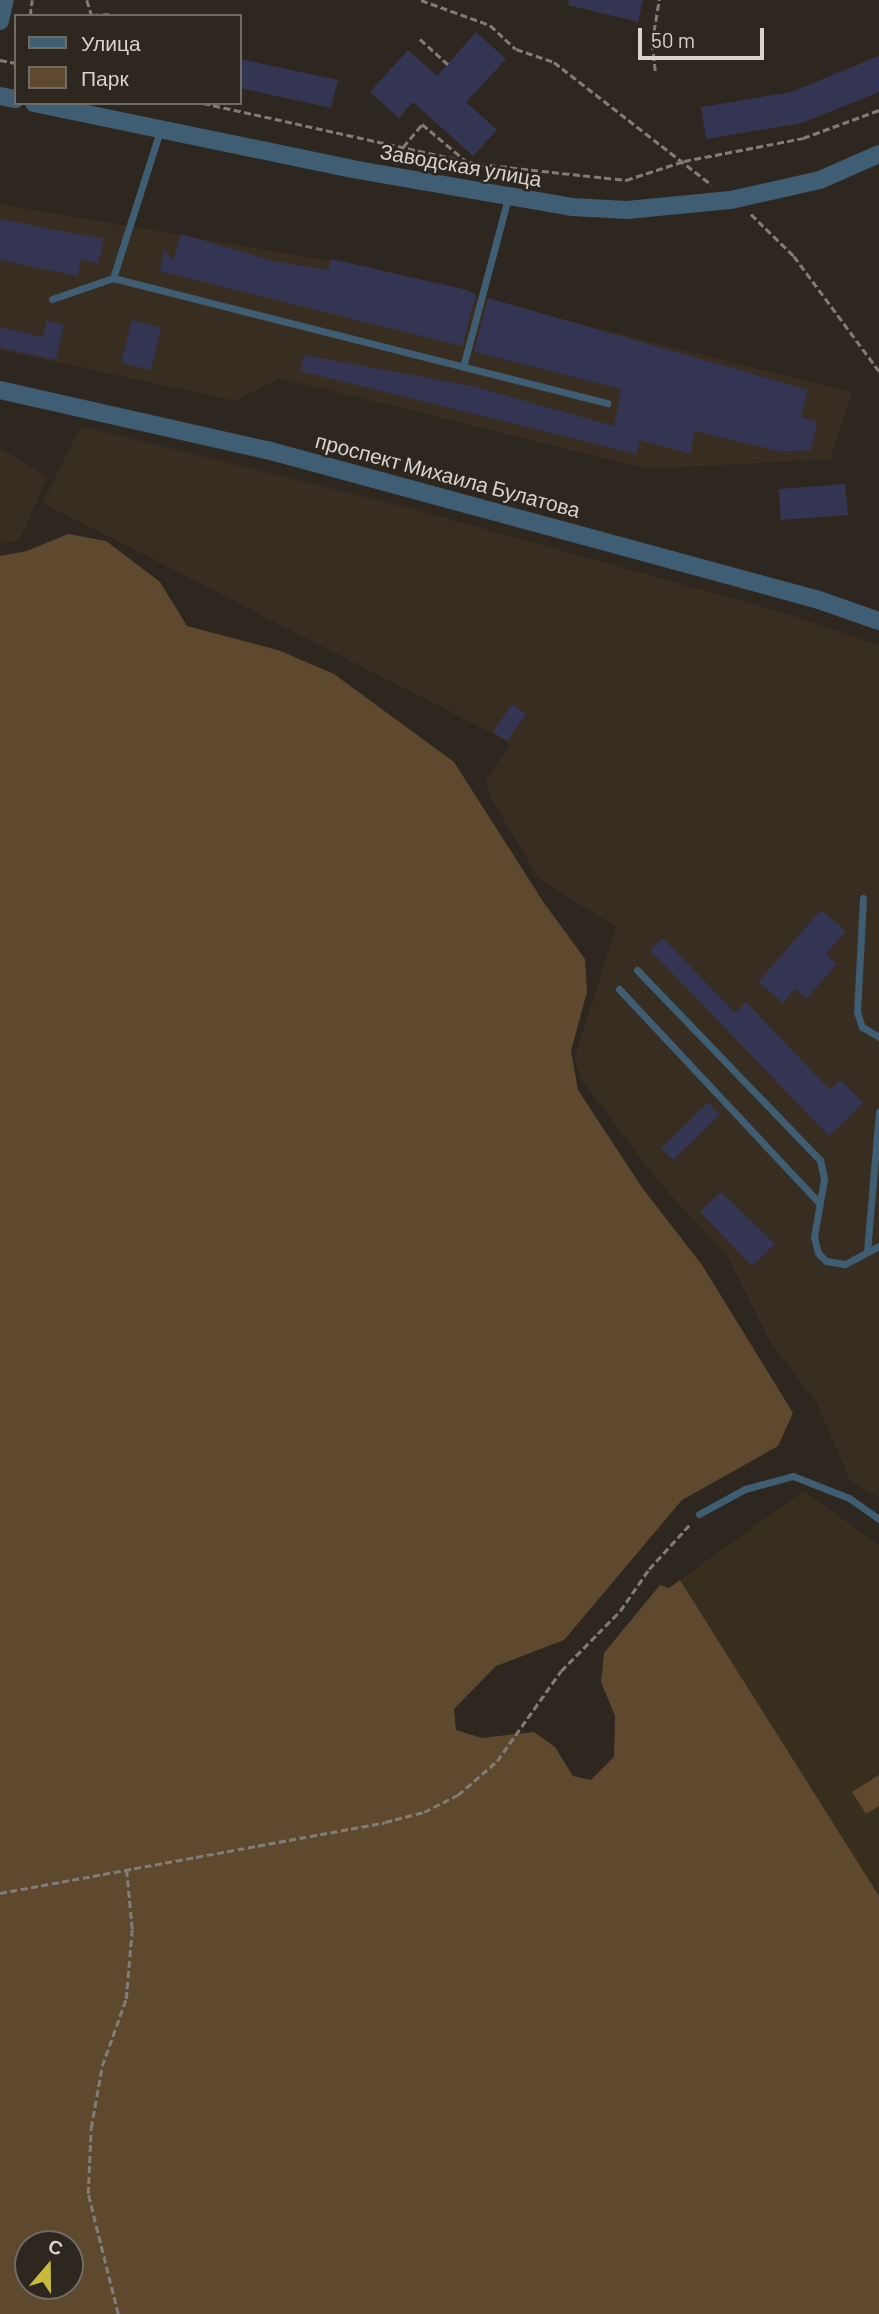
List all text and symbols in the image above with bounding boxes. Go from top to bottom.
legend [14,14,242,105]
scale bar [641,14,767,58]
text: 50 m [651,27,695,52]
text: Улица [81,30,141,55]
text: Парк [81,65,129,90]
street label: Заводская улица [378,138,544,192]
street label: проспект Михаила Булатова [313,427,583,523]
north arrow [14,2230,84,2300]
text: С [45,2234,66,2260]

